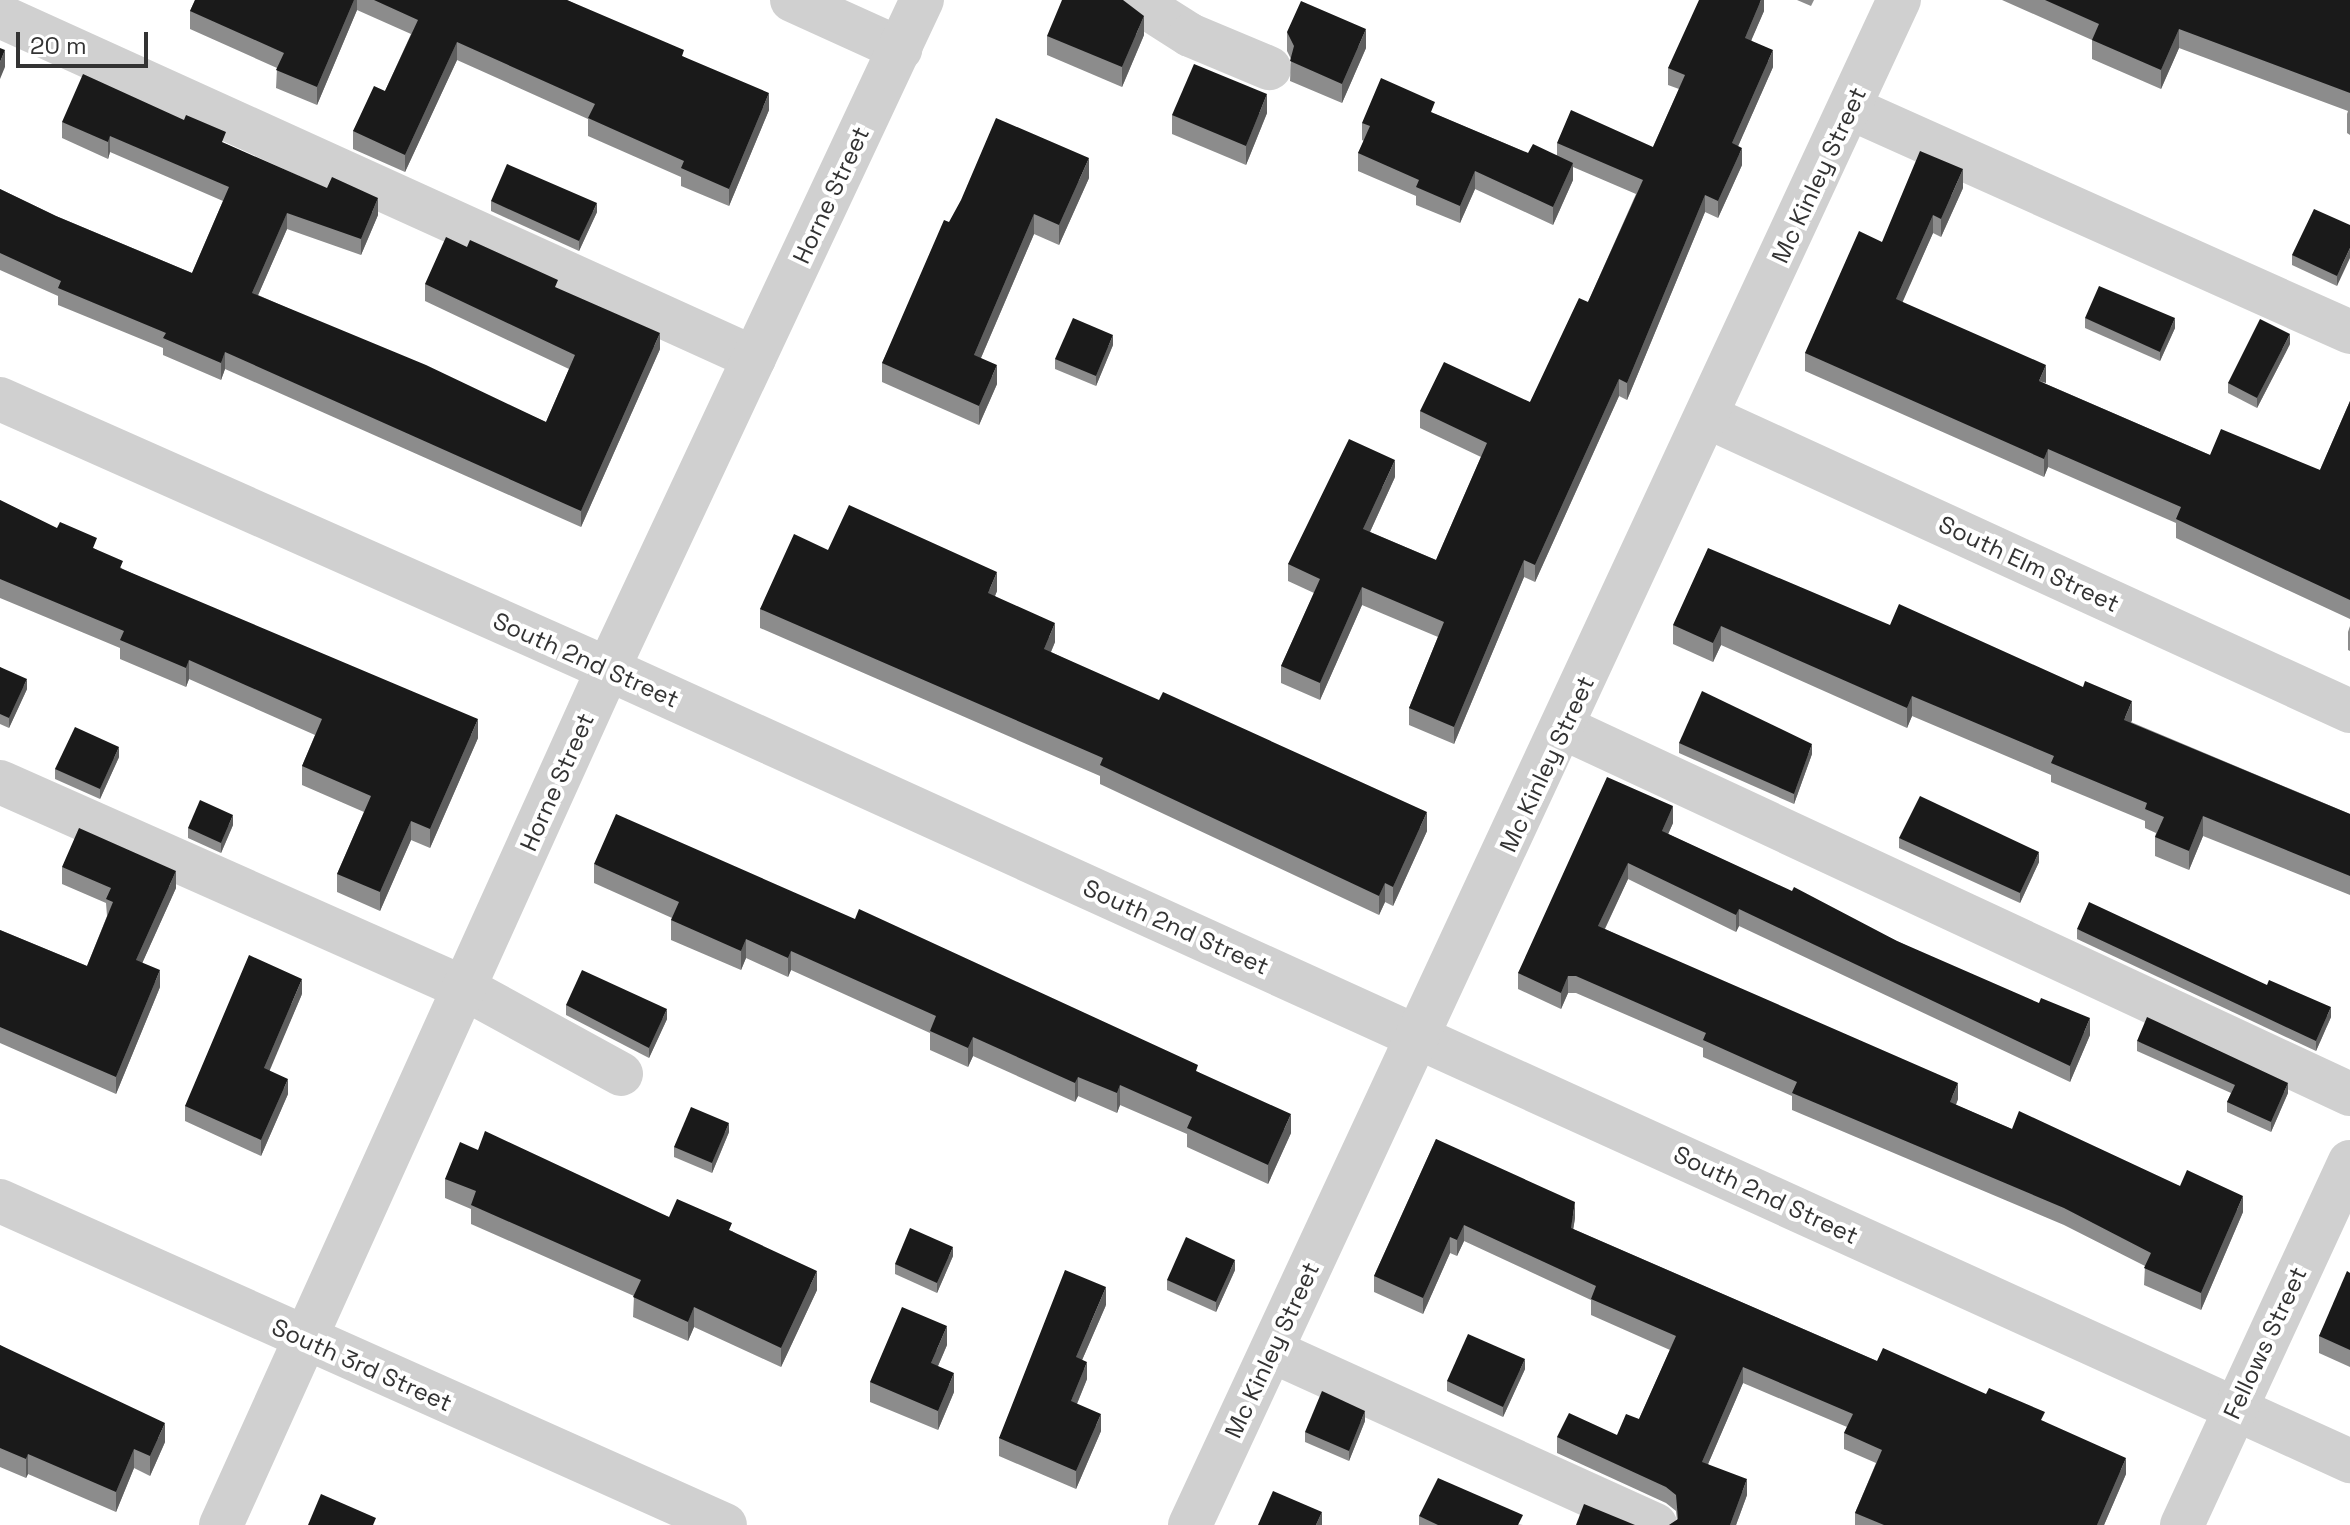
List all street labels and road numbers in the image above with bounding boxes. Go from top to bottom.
street label: Mc Kinley Street [1766,82,1872,268]
street label: Horne Street [787,122,875,268]
street label: South Elm Street [1934,510,2124,618]
street label: South 2nd Street [489,606,683,714]
street label: Mc Kinley Street [1494,671,1600,857]
street label: Horne Street [514,709,600,855]
street label: South 2nd Street [1079,873,1273,981]
street label: South 2nd Street [1669,1140,1863,1250]
street label: Mc Kinley Street [1219,1257,1325,1443]
street label: Fellows Street [2217,1262,2313,1424]
street label: South 3rd Street [267,1312,457,1418]

